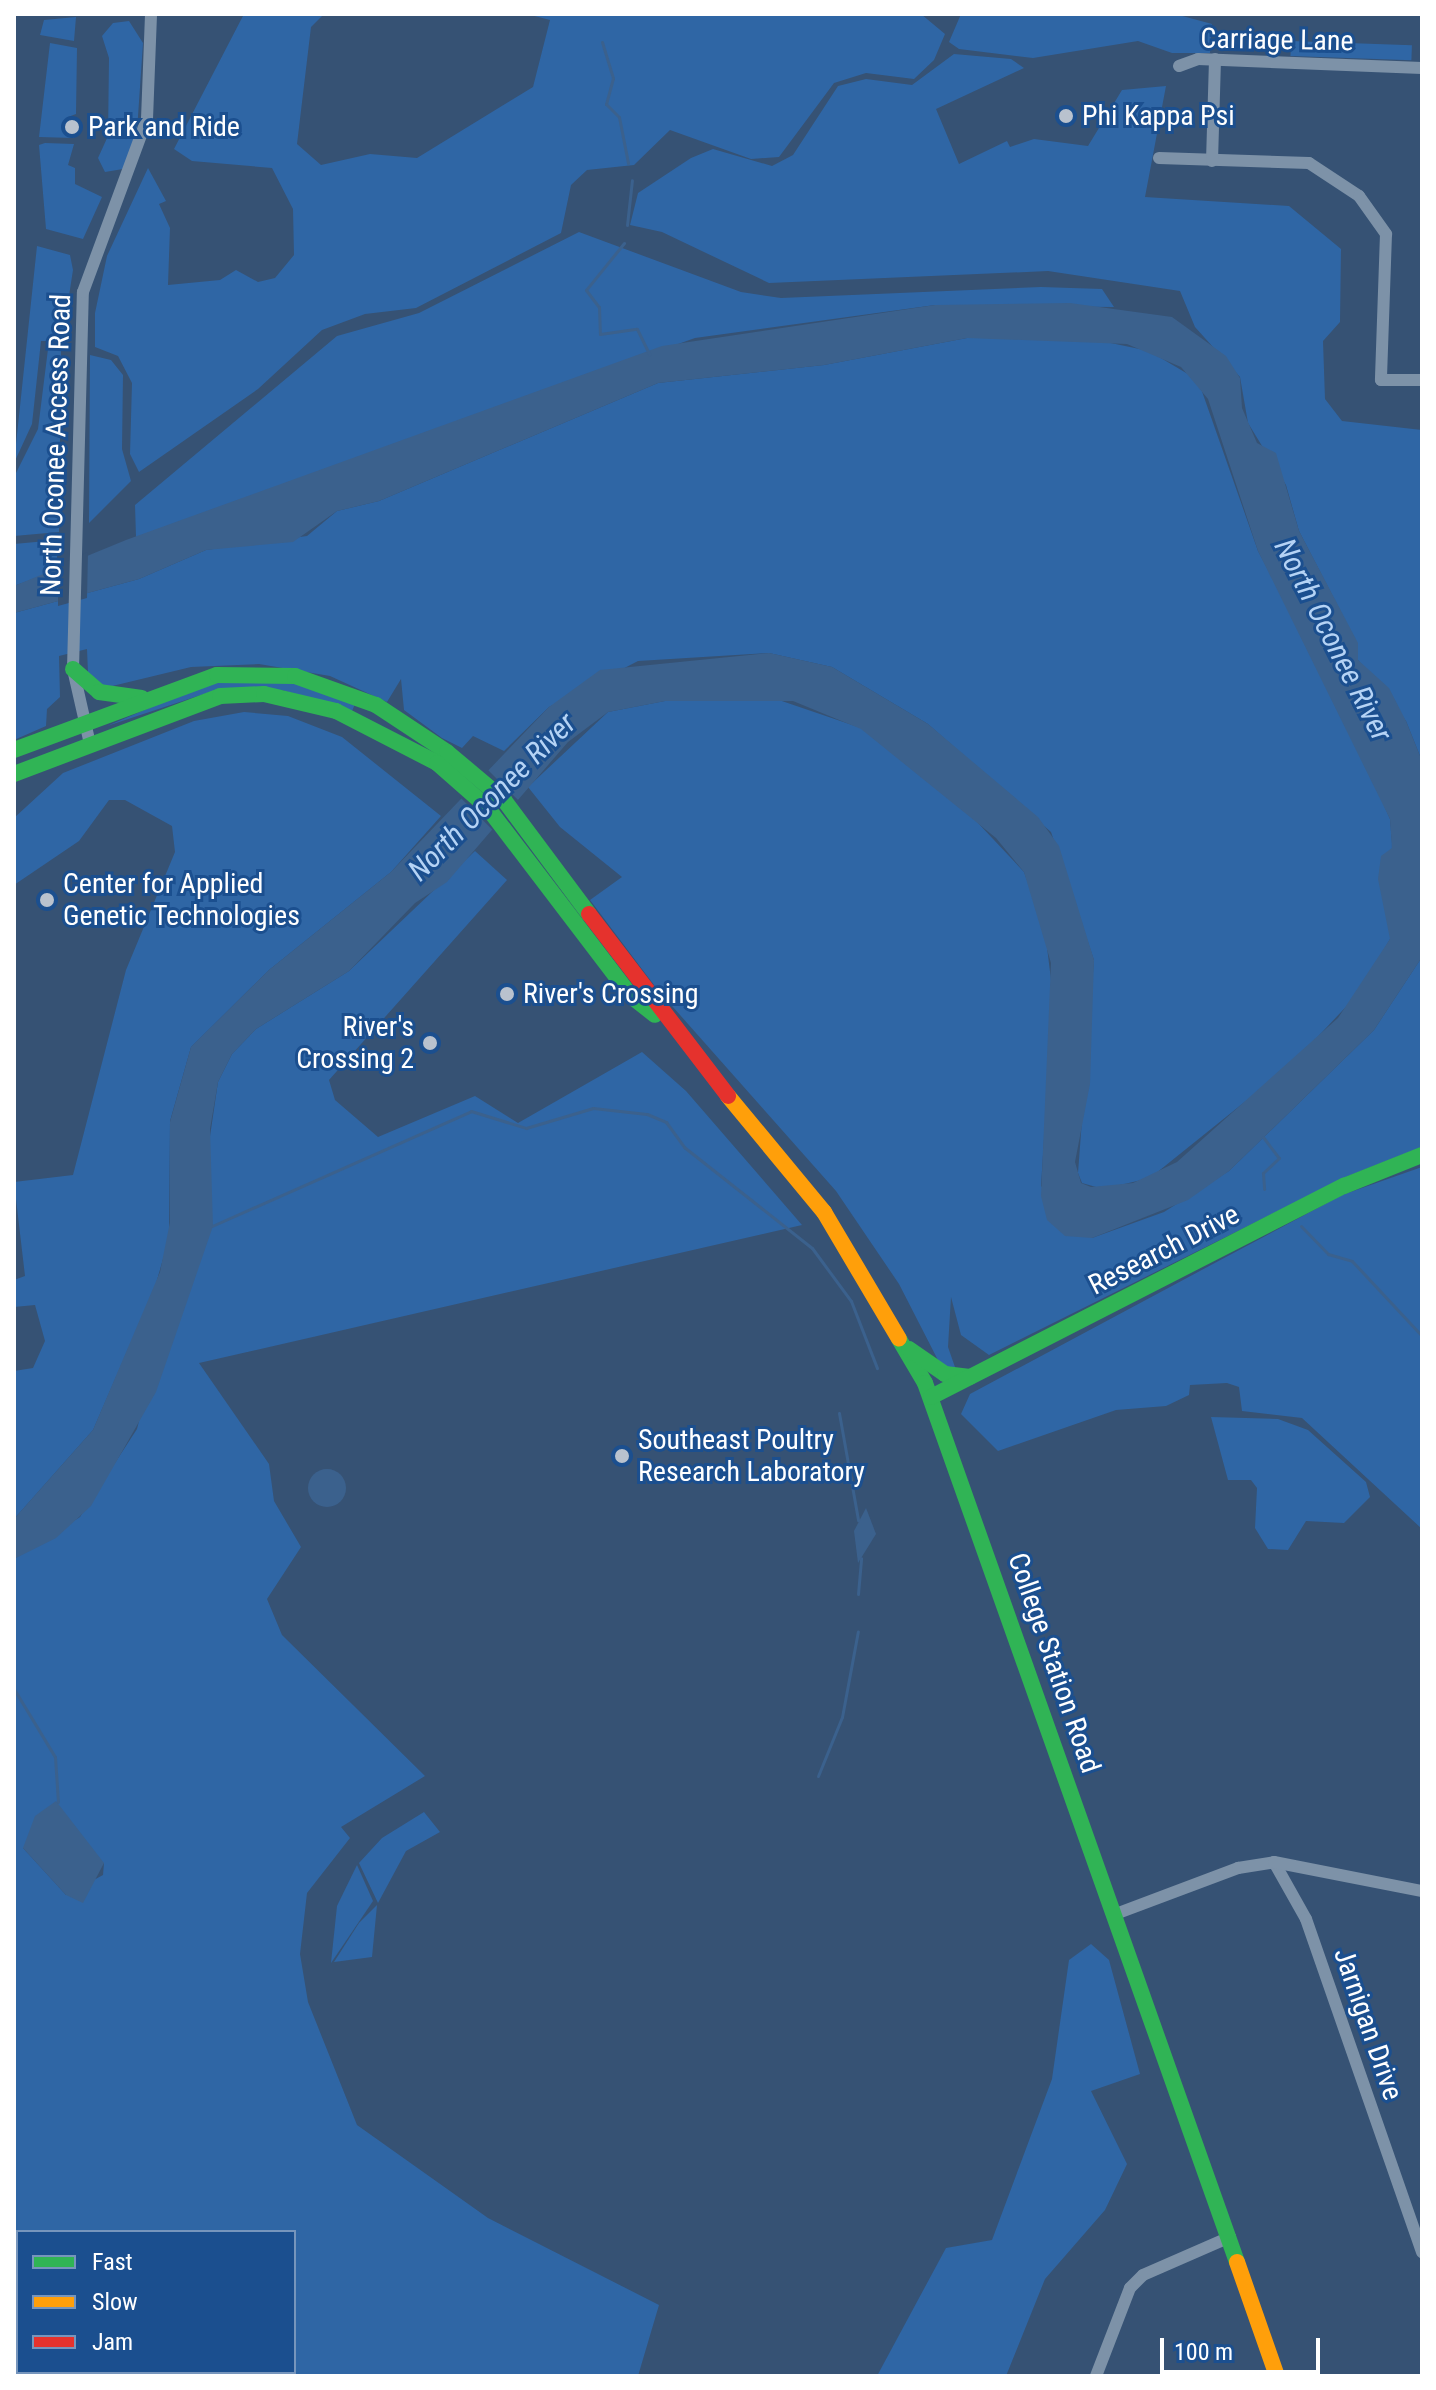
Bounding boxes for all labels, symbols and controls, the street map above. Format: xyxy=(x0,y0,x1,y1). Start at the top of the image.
street label: Carriage Lane xyxy=(1200,22,1354,58)
place label: Phi Kappa Psi xyxy=(1082,99,1235,133)
marker: Phi Kappa Psi xyxy=(1057,107,1075,125)
place label: Park and Ride xyxy=(88,110,240,144)
marker: Park and Ride xyxy=(63,118,81,136)
street label: North Oconee Access Road xyxy=(34,293,78,597)
water label: North Oconee River xyxy=(1266,533,1400,747)
water label: North Oconee River xyxy=(401,706,583,888)
place label: Center for Applied Genetic Technologies xyxy=(63,867,300,933)
marker: Center for Applied Genetic Technologies xyxy=(38,891,56,909)
place label: River's Crossing xyxy=(523,977,698,1011)
marker: River's Crossing xyxy=(498,985,516,1003)
place label: River's Crossing 2 xyxy=(296,1010,414,1076)
marker: River's Crossing 2 xyxy=(421,1034,439,1052)
street label: Research Drive xyxy=(1083,1198,1245,1302)
place label: Southeast Poultry Research Laboratory xyxy=(638,1423,865,1489)
marker: Southeast Poultry Research Laboratory xyxy=(613,1447,631,1465)
street label: College Station Road xyxy=(1001,1549,1107,1777)
street label: Jarnigan Drive xyxy=(1326,1944,1410,2104)
legend xyxy=(16,2230,296,2374)
text: Fast xyxy=(92,2248,133,2276)
text: Slow xyxy=(92,2288,138,2316)
scale bar xyxy=(1164,2322,1324,2372)
text: Jam xyxy=(92,2328,133,2356)
text: 100 m xyxy=(1174,2338,1233,2366)

